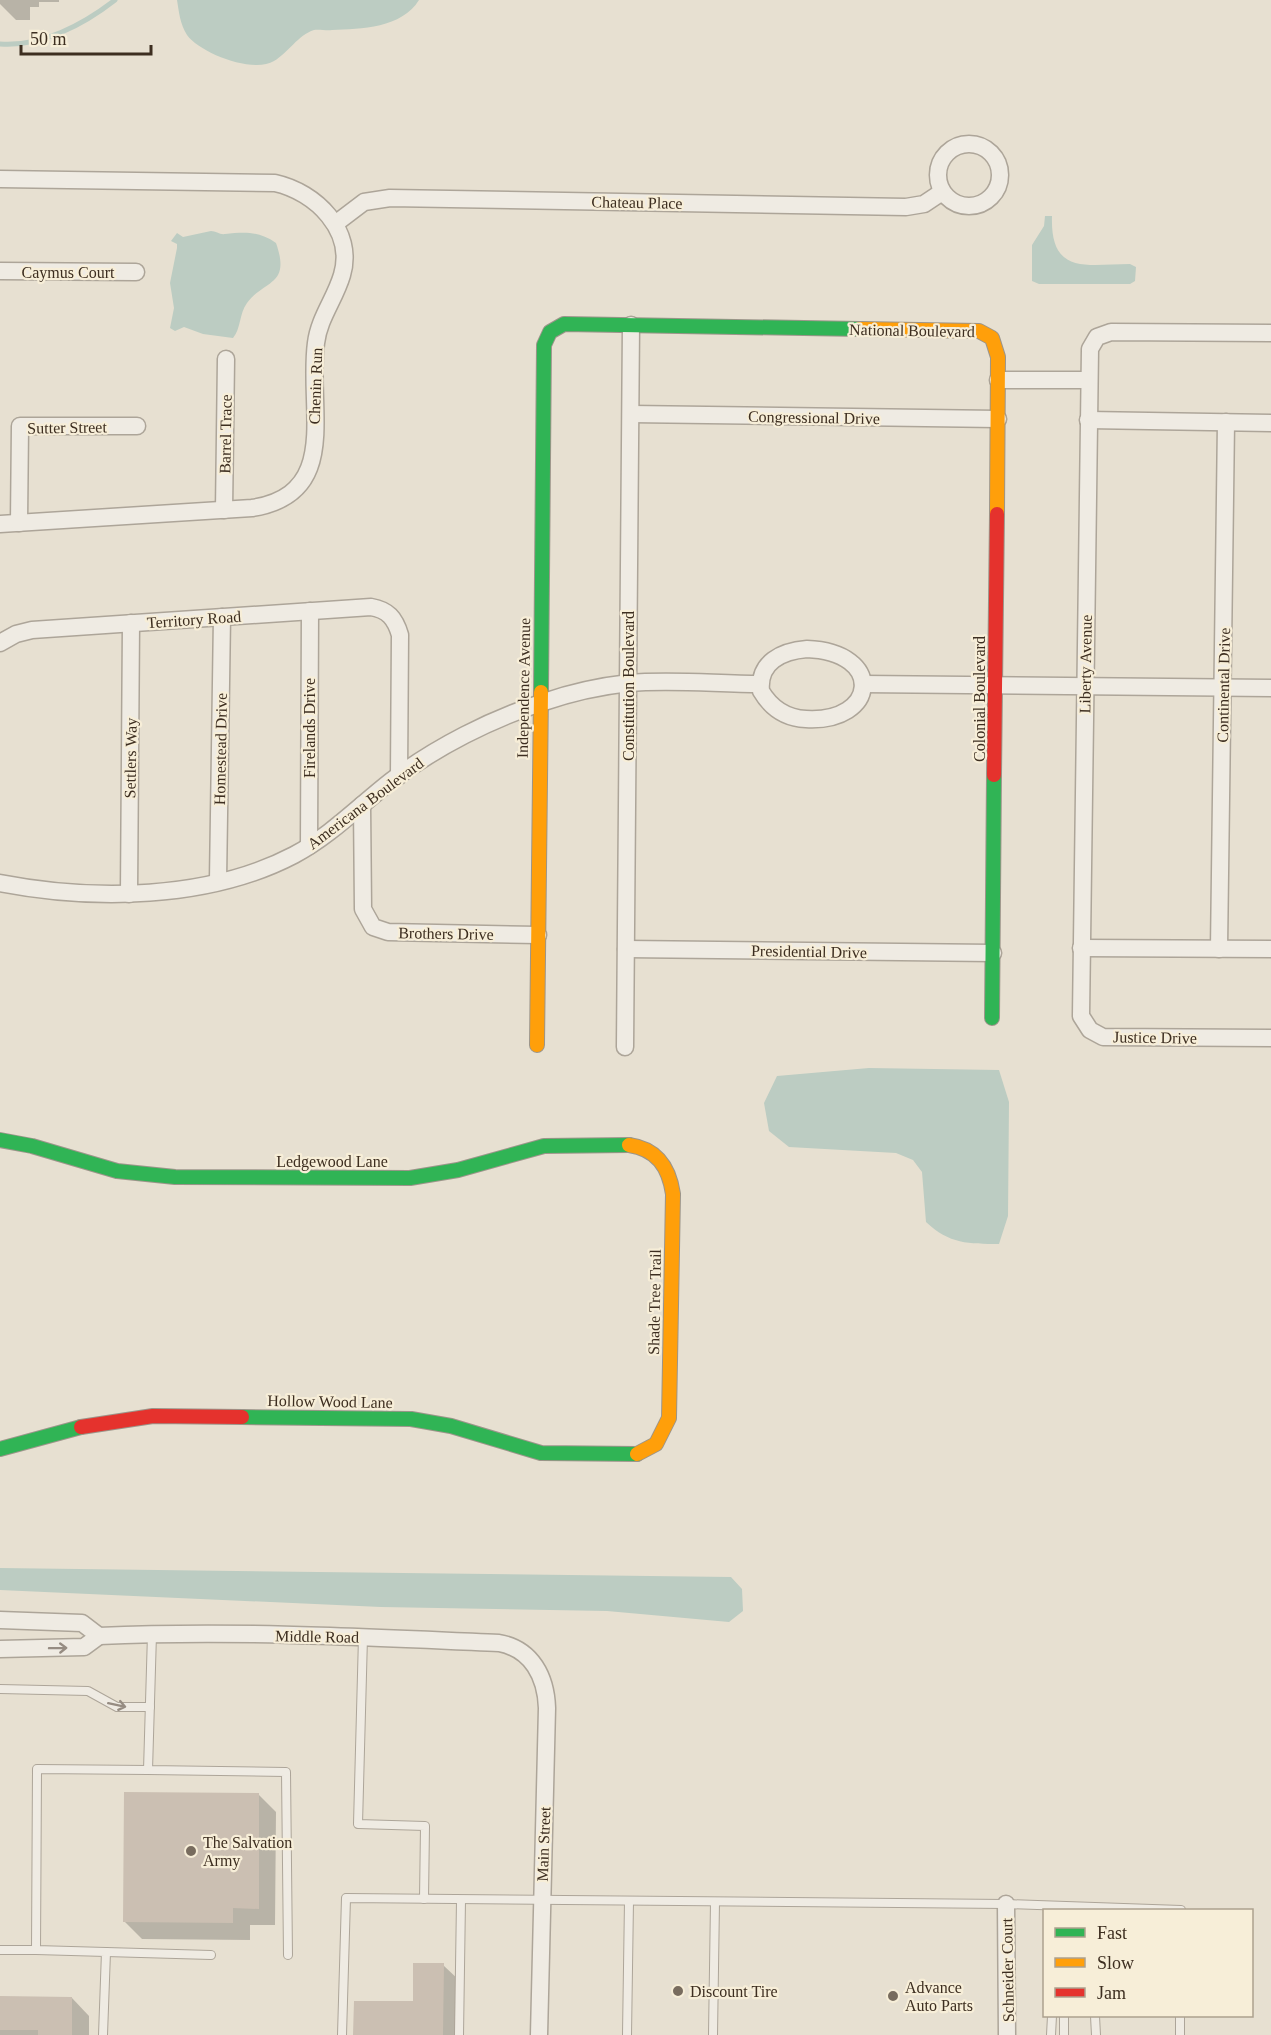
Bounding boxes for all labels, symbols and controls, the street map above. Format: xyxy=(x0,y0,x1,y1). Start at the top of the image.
scale bar xyxy=(21,18,152,56)
text: 50 m xyxy=(30,29,67,49)
street label: Chateau Place xyxy=(591,193,683,212)
street label: Caymus Court xyxy=(22,264,115,282)
street label: National Boulevard xyxy=(849,321,975,340)
street label: Chenin Run xyxy=(306,347,325,425)
street label: Barrel Trace xyxy=(216,394,235,474)
street label: Congressional Drive xyxy=(748,408,880,428)
street label: Sutter Street xyxy=(27,418,107,437)
street label: Territory Road xyxy=(146,608,242,632)
street label: Constitution Boulevard xyxy=(620,611,637,761)
street label: Liberty Avenue xyxy=(1076,614,1096,714)
street label: Independence Avenue xyxy=(514,618,534,758)
street label: Continental Drive xyxy=(1214,627,1233,743)
street label: Colonial Boulevard xyxy=(971,636,988,762)
street label: Firelands Drive xyxy=(301,678,318,778)
street label: Homestead Drive xyxy=(211,693,230,805)
street label: Settlers Way xyxy=(121,718,141,798)
street label: Americana Boulevard xyxy=(304,754,427,853)
street label: Brothers Drive xyxy=(398,924,494,943)
street label: Presidential Drive xyxy=(751,942,867,961)
street label: Justice Drive xyxy=(1113,1028,1197,1047)
street label: Ledgewood Lane xyxy=(276,1153,388,1171)
street label: Shade Tree Trail xyxy=(645,1248,664,1355)
street label: Hollow Wood Lane xyxy=(267,1392,393,1411)
street label: Middle Road xyxy=(275,1627,359,1646)
one-way arrow xyxy=(48,1642,68,1654)
one-way arrow xyxy=(107,1700,126,1711)
street label: Main Street xyxy=(534,1806,553,1882)
place label: The Salvation Army xyxy=(203,1834,292,1870)
marker: The Salvation Army xyxy=(184,1844,198,1858)
legend xyxy=(1043,1909,1253,2017)
street label: Schneider Court xyxy=(998,1917,1017,2022)
text: Fast xyxy=(1097,1923,1127,1943)
text: Slow xyxy=(1097,1953,1134,1973)
place label: Advance Auto Parts xyxy=(905,1979,973,2014)
place label: Discount Tire xyxy=(690,1983,778,2000)
text: Jam xyxy=(1097,1983,1126,2003)
marker: Discount Tire xyxy=(671,1984,685,1998)
marker: Advance Auto Parts xyxy=(886,1989,900,2003)

